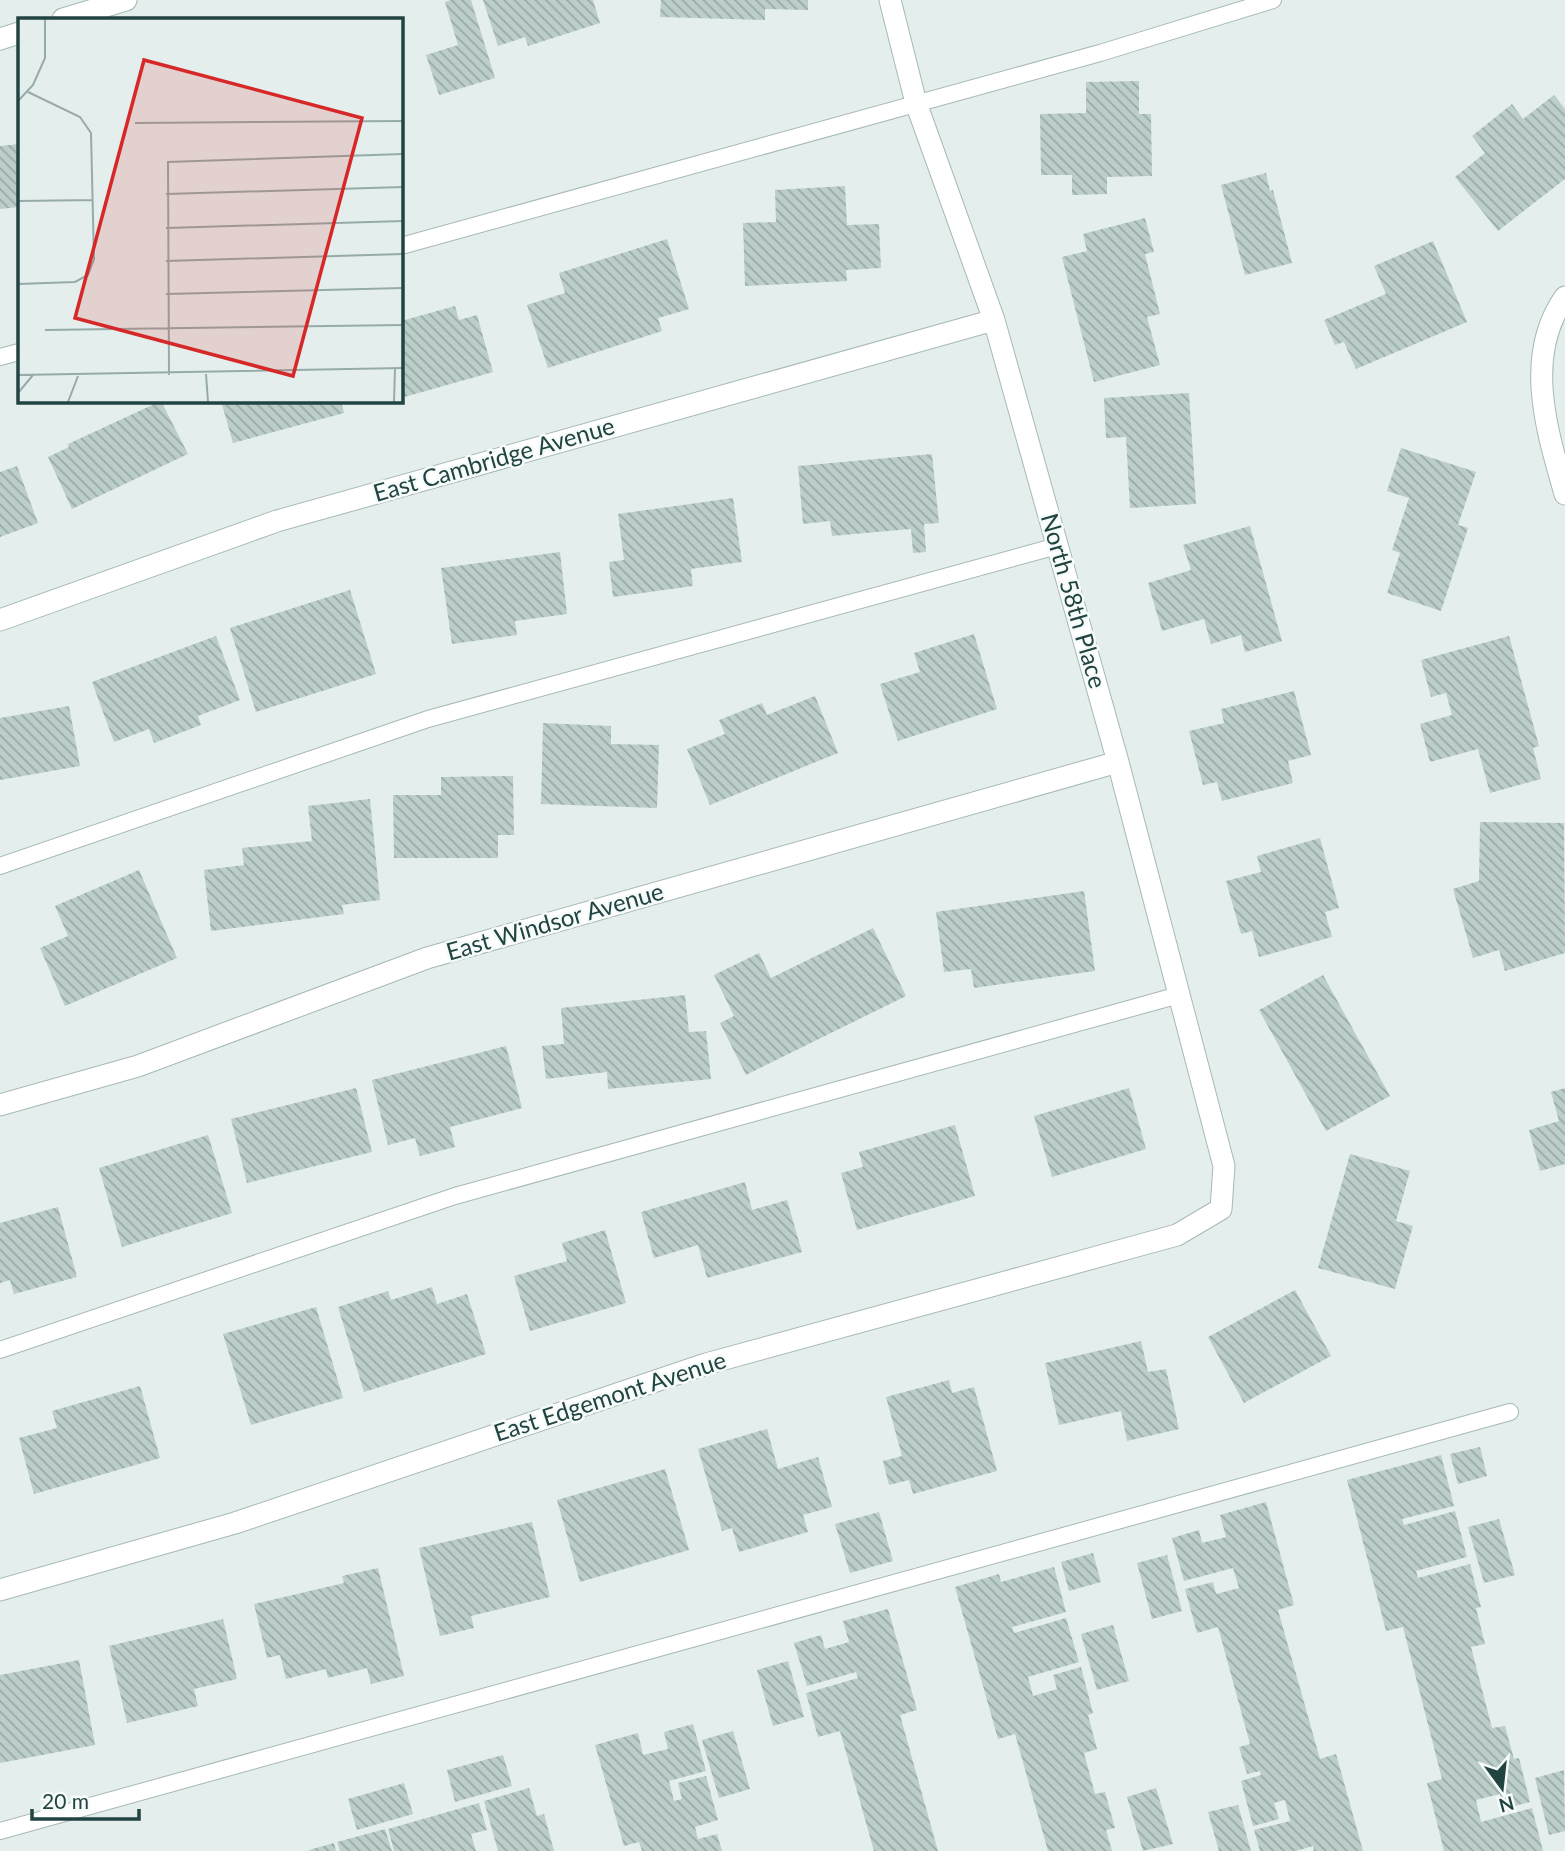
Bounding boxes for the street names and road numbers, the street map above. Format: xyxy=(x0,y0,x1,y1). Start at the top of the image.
street label: East Cambridge Avenue xyxy=(370,410,618,507)
street label: North 58th Place xyxy=(1036,510,1113,691)
street label: East Windsor Avenue xyxy=(443,876,667,965)
street label: East Edgemont Avenue xyxy=(490,1344,729,1447)

